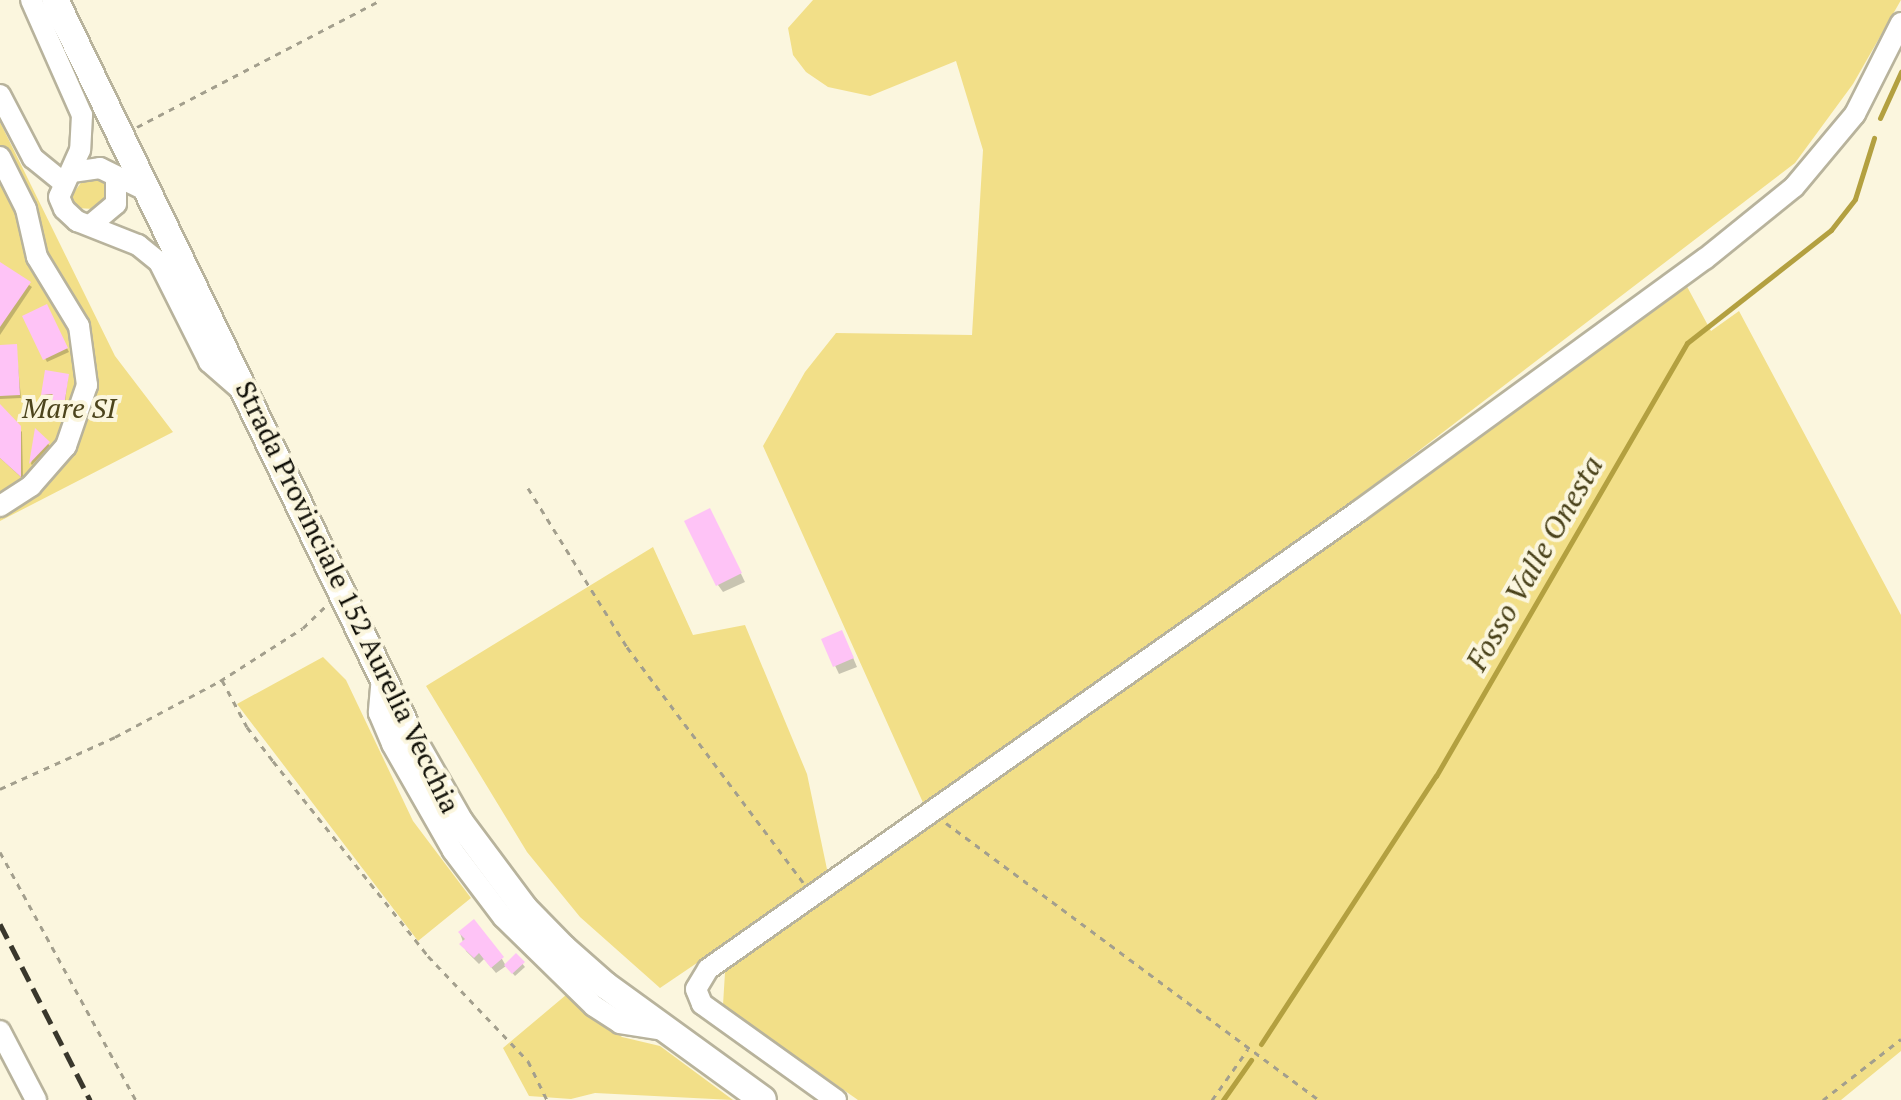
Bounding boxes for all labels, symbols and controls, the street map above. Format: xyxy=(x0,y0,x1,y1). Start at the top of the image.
street label: Strada Provinciale 152 Aurelia Vecchia xyxy=(228,375,468,819)
park label: Mare SI xyxy=(22,391,116,425)
water label: Fosso Valle Onesta xyxy=(1458,449,1610,677)

